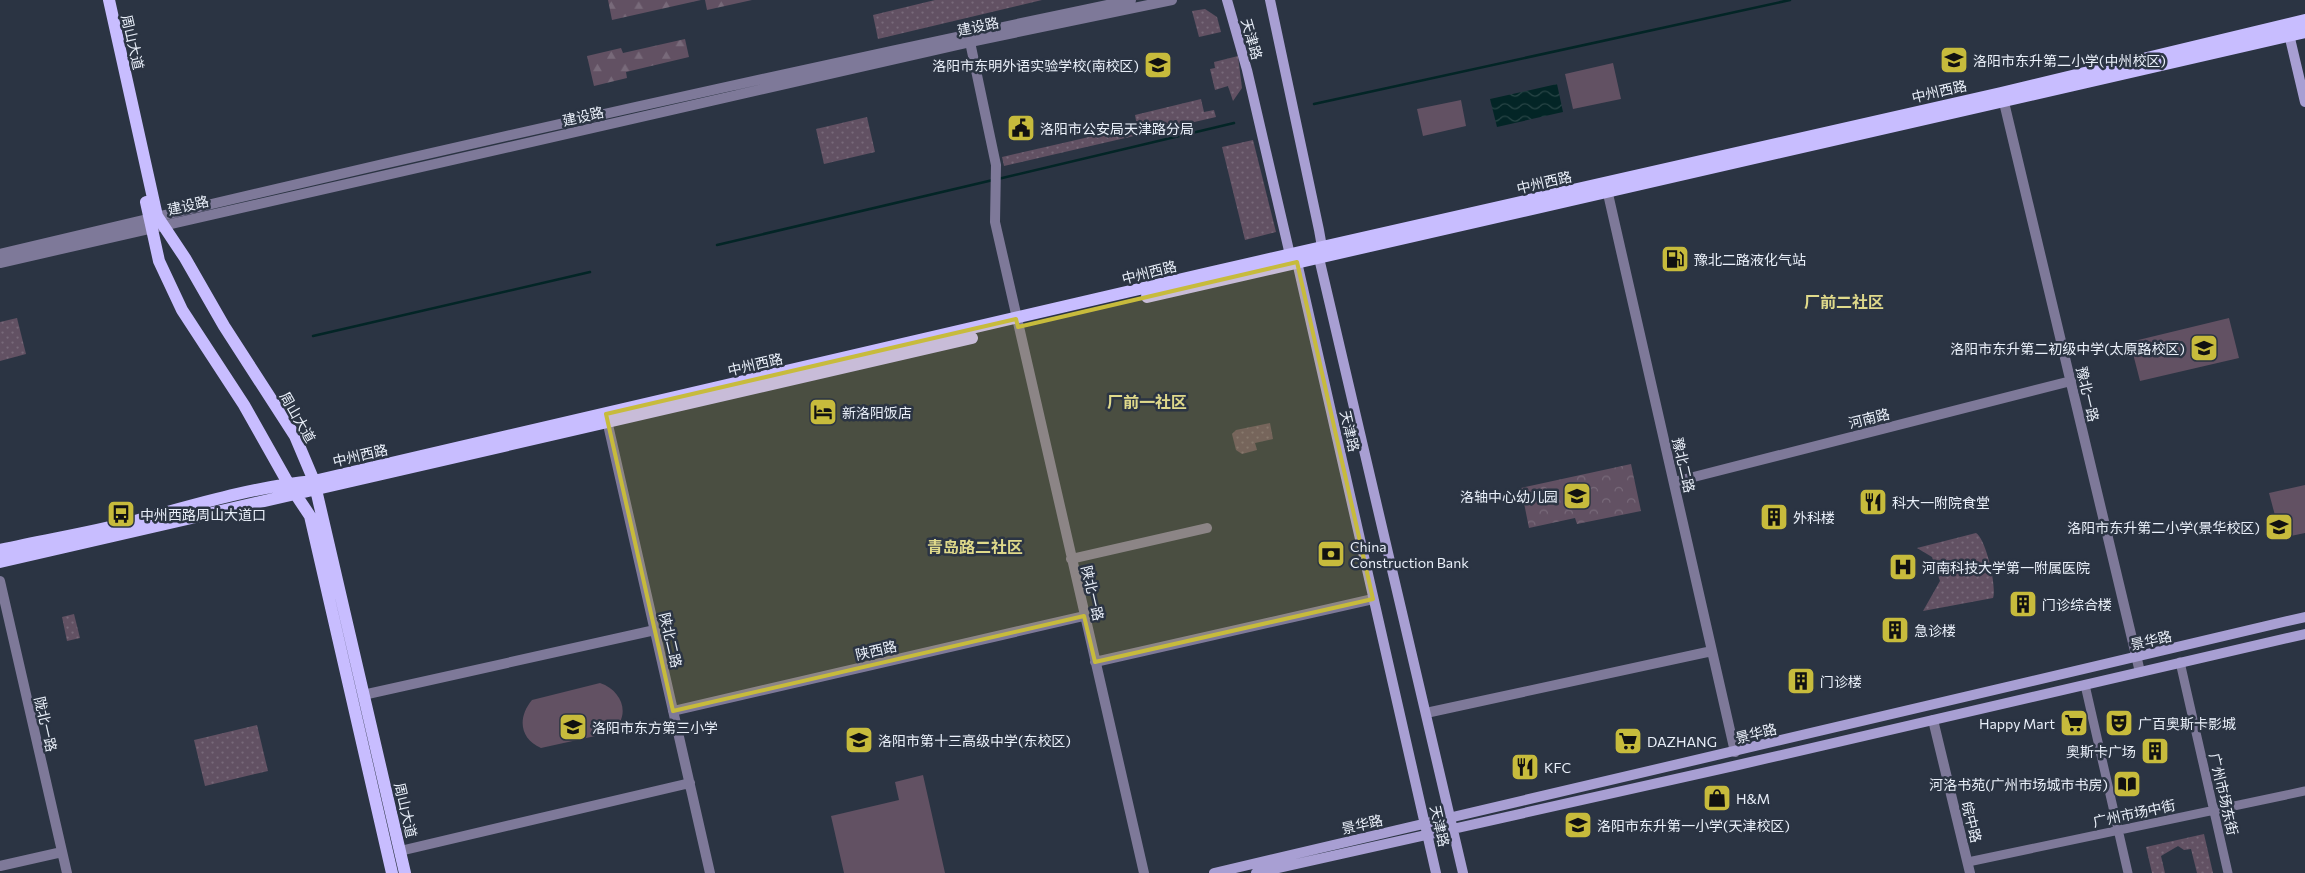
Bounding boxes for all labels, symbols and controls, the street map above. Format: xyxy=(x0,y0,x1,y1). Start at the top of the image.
street label: 周山大道 xyxy=(118,13,148,71)
street label: 建设路 xyxy=(956,13,1000,39)
street label: 天津路 xyxy=(1238,16,1266,62)
school or university icon: 洛阳市东升第二小学(中州校区) xyxy=(1939,45,1969,75)
school or university icon: 洛阳市东明外语实验学校(南校区) xyxy=(1143,50,1173,80)
place label: 洛阳市东升第二小学(中州校区) xyxy=(1973,52,2166,69)
place label: 洛阳市东明外语实验学校(南校区) xyxy=(932,57,1139,74)
street label: 中州西路 xyxy=(1910,76,1968,106)
street label: 建设路 xyxy=(561,103,605,129)
public building icon: 洛阳市公安局天津路分局 xyxy=(1006,113,1036,143)
place label: 洛阳市公安局天津路分局 xyxy=(1040,120,1194,137)
street label: 中州西路 xyxy=(1515,167,1573,197)
street label: 建设路 xyxy=(166,192,210,218)
fuel station icon: 豫北二路液化气站 xyxy=(1660,244,1690,274)
place label: 豫北二路液化气站 xyxy=(1694,251,1806,268)
street label: 中州西路 xyxy=(1120,257,1178,287)
district label: 厂前二社区 xyxy=(1804,292,1884,311)
school or university icon: 洛阳市东升第二初级中学(太原路校区) xyxy=(2189,333,2219,363)
place label: 洛阳市东升第二初级中学(太原路校区) xyxy=(1950,340,2185,357)
street label: 中州西路 xyxy=(726,349,784,379)
street label: 豫北一路 xyxy=(2073,365,2103,423)
street label: 周山大道 xyxy=(277,389,319,445)
district label: 厂前一社区 xyxy=(1107,392,1187,411)
hotel icon: 新洛阳饭店 xyxy=(808,397,838,427)
place label: 新洛阳饭店 xyxy=(842,404,912,421)
street label: 河南路 xyxy=(1847,405,1891,431)
street label: 天津路 xyxy=(1337,409,1363,453)
street label: 豫北二路 xyxy=(1669,436,1699,494)
street label: 中州西路 xyxy=(331,440,389,470)
school or university icon: 洛轴中心幼儿园 xyxy=(1562,481,1592,511)
restaurant icon: 科大一附院食堂 xyxy=(1858,487,1888,517)
place label: 洛轴中心幼儿园 xyxy=(1460,488,1558,505)
place label: 科大一附院食堂 xyxy=(1892,494,1990,511)
bus stop icon: 中州西路周山大道口 xyxy=(106,499,136,529)
building icon: 外科楼 xyxy=(1759,502,1789,532)
place label: 中州西路周山大道口 xyxy=(140,506,266,523)
place label: 外科楼 xyxy=(1793,509,1835,526)
school or university icon: 洛阳市东升第二小学(景华校区) xyxy=(2264,512,2294,542)
place label: 洛阳市东升第二小学(景华校区) xyxy=(2067,519,2260,536)
district label: 青岛路二社区 xyxy=(927,537,1023,556)
place label: China Construction Bank xyxy=(1350,538,1469,571)
bank icon: China Construction Bank xyxy=(1316,539,1346,569)
hospital icon: 河南科技大学第一附属医院 xyxy=(1888,552,1918,582)
place label: 河南科技大学第一附属医院 xyxy=(1922,559,2090,576)
street label: 陕北一路 xyxy=(1078,564,1108,622)
building icon: 门诊综合楼 xyxy=(2008,589,2038,619)
place label: 门诊综合楼 xyxy=(2042,596,2112,613)
street label: 陕北二路 xyxy=(656,611,686,669)
building icon: 急诊楼 xyxy=(1880,615,1910,645)
place label: 急诊楼 xyxy=(1914,622,1956,639)
street label: 景华路 xyxy=(2129,627,2173,653)
street label: 陕西路 xyxy=(854,637,898,663)
building icon: 门诊楼 xyxy=(1786,666,1816,696)
place label: 门诊楼 xyxy=(1820,673,1862,690)
street label: 陇北一路 xyxy=(31,695,61,753)
supermarket icon: Happy Mart xyxy=(2059,708,2089,738)
theatre icon: 广百奥斯卡影城 xyxy=(2104,708,2134,738)
school or university icon: 洛阳市东方第三小学 xyxy=(558,712,588,742)
place label: Happy Mart xyxy=(1979,715,2055,732)
place label: 广百奥斯卡影城 xyxy=(2138,715,2236,732)
place label: 洛阳市东方第三小学 xyxy=(592,719,718,736)
street label: 景华路 xyxy=(1734,720,1778,746)
school or university icon: 洛阳市第十三高级中学(东校区) xyxy=(844,725,874,755)
supermarket icon: DAZHANG xyxy=(1613,726,1643,756)
place label: 洛阳市第十三高级中学(东校区) xyxy=(878,732,1071,749)
place label: DAZHANG xyxy=(1647,733,1717,750)
building icon: 奥斯卡广场 xyxy=(2140,736,2170,766)
place label: 奥斯卡广场 xyxy=(2066,743,2136,760)
street label: 广州市场东街 xyxy=(2206,751,2242,837)
restaurant icon: KFC xyxy=(1510,752,1540,782)
place label: KFC xyxy=(1544,759,1571,776)
library icon: 河洛书苑(广州市场城市书房) xyxy=(2112,769,2142,799)
place label: 河洛书苑(广州市场城市书房) xyxy=(1929,776,2108,793)
street label: 周山大道 xyxy=(391,781,421,839)
shop icon: H&M xyxy=(1702,783,1732,813)
place label: H&M xyxy=(1736,790,1770,807)
street label: 广州市场中街 xyxy=(2091,796,2177,830)
street label: 皖中路 xyxy=(1959,800,1985,844)
street label: 天津路 xyxy=(1427,804,1453,848)
school or university icon: 洛阳市东升第一小学(天津校区) xyxy=(1563,810,1593,840)
street label: 景华路 xyxy=(1340,811,1384,837)
place label: 洛阳市东升第一小学(天津校区) xyxy=(1597,817,1790,834)

